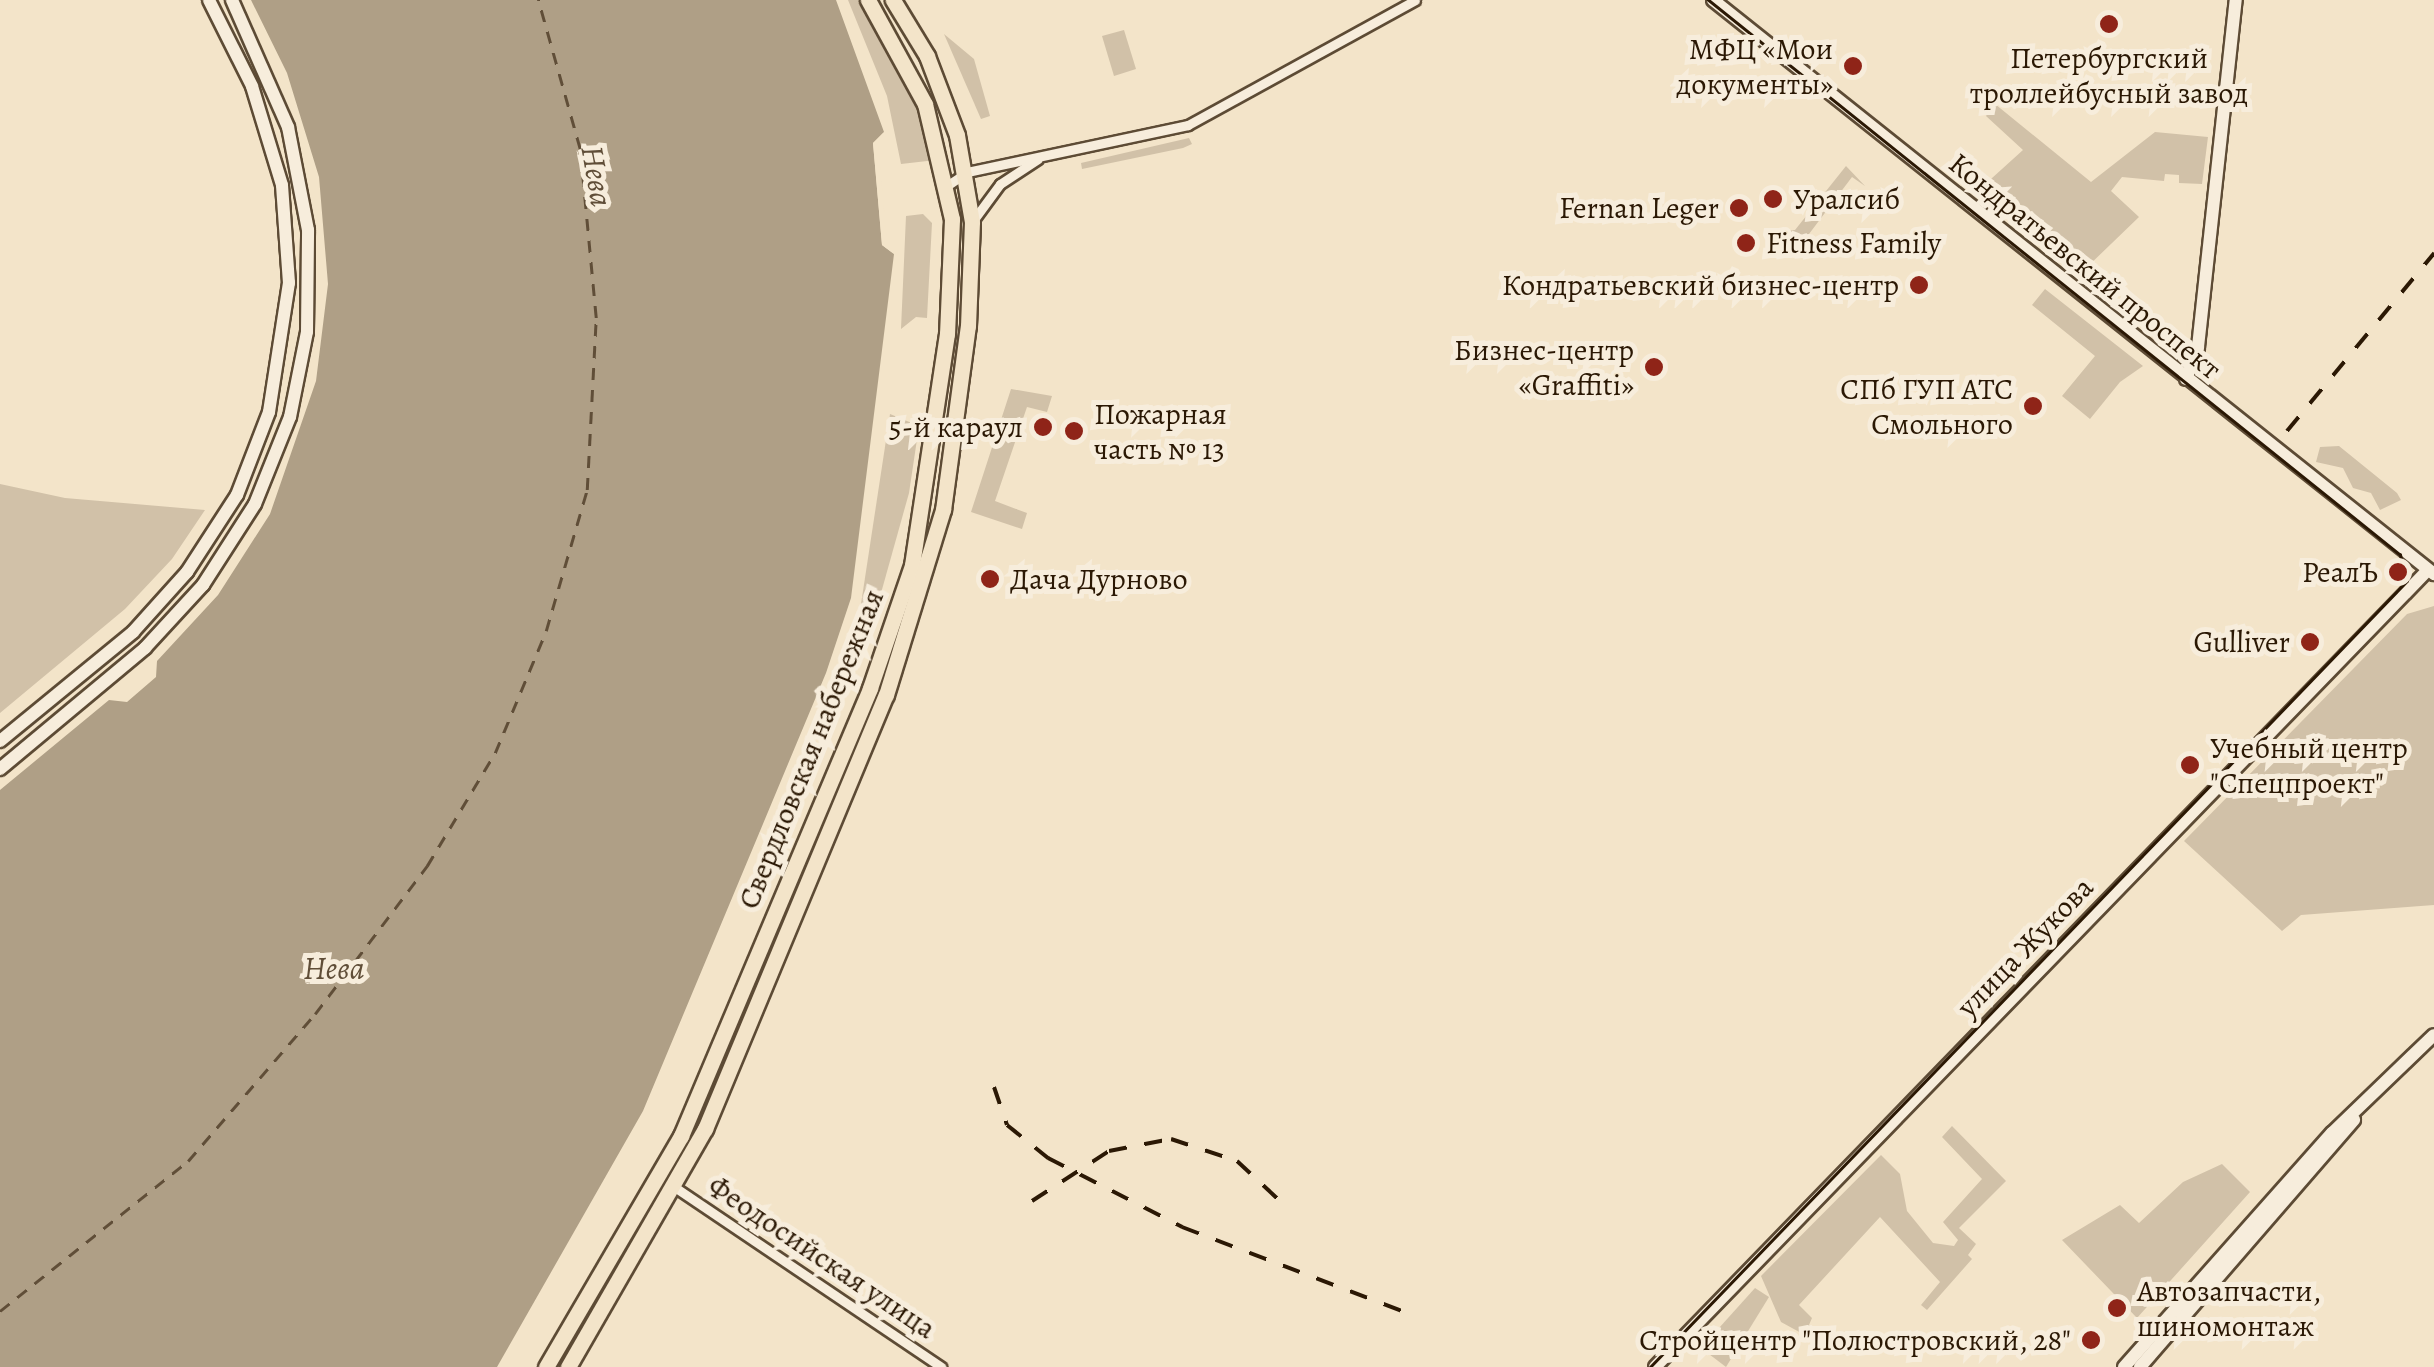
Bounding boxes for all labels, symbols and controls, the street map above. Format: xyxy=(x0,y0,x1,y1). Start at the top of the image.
marker: Петербургский троллейбусный завод xyxy=(2098,13,2120,35)
place label: МФЦ «Мои документы» xyxy=(1677,31,1833,102)
place label: Петербургский троллейбусный завод xyxy=(1970,40,2248,110)
marker: МФЦ «Мои документы» xyxy=(1842,55,1864,77)
water label: Нева xyxy=(573,142,621,210)
street label: Кондратьевский проспект xyxy=(1942,145,2228,387)
place label: Уралсиб xyxy=(1793,181,1900,217)
marker: Уралсиб xyxy=(1762,188,1784,210)
place label: Fernan Leger xyxy=(1559,190,1719,226)
marker: Fernan Leger xyxy=(1728,197,1750,219)
place label: Fitness Family xyxy=(1766,225,1941,261)
marker: Fitness Family xyxy=(1735,232,1757,254)
place label: Кондратьевский бизнес-центр xyxy=(1502,267,1899,303)
marker: Кондратьевский бизнес-центр xyxy=(1908,274,1930,296)
place label: Бизнес-центр «Graffiti» xyxy=(1454,332,1634,402)
marker: Бизнес-центр «Graffiti» xyxy=(1643,356,1665,378)
place label: СПб ГУП АТС Смольного xyxy=(1840,371,2013,442)
marker: СПб ГУП АТС Смольного xyxy=(2022,395,2044,417)
place label: Пожарная часть № 13 xyxy=(1094,396,1227,466)
place label: 5-й караул xyxy=(889,409,1023,445)
marker: 5-й караул xyxy=(1032,416,1054,438)
marker: Пожарная часть № 13 xyxy=(1063,420,1085,442)
place label: РеалЪ xyxy=(2302,554,2378,590)
place label: Дача Дурново xyxy=(1010,561,1188,597)
marker: РеалЪ xyxy=(2387,561,2409,583)
marker: Дача Дурново xyxy=(979,568,1001,590)
street label: Свердловская набережная xyxy=(730,584,892,914)
place label: Gulliver xyxy=(2193,624,2290,660)
marker: Gulliver xyxy=(2299,631,2321,653)
place label: Учебный центр "Спецпроект" xyxy=(2210,730,2408,800)
marker: Учебный центр "Спецпроект" xyxy=(2179,754,2201,776)
street label: улица Жукова xyxy=(1949,869,2101,1025)
water label: Нева xyxy=(303,949,365,987)
street label: Феодосийская улица xyxy=(701,1167,943,1347)
place label: Автозапчасти, шиномонтаж xyxy=(2137,1273,2321,1344)
marker: Автозапчасти, шиномонтаж xyxy=(2106,1297,2128,1319)
place label: Стройцентр "Полюстровский, 28" xyxy=(1638,1322,2071,1358)
marker: Стройцентр "Полюстровский, 28" xyxy=(2080,1329,2102,1351)

